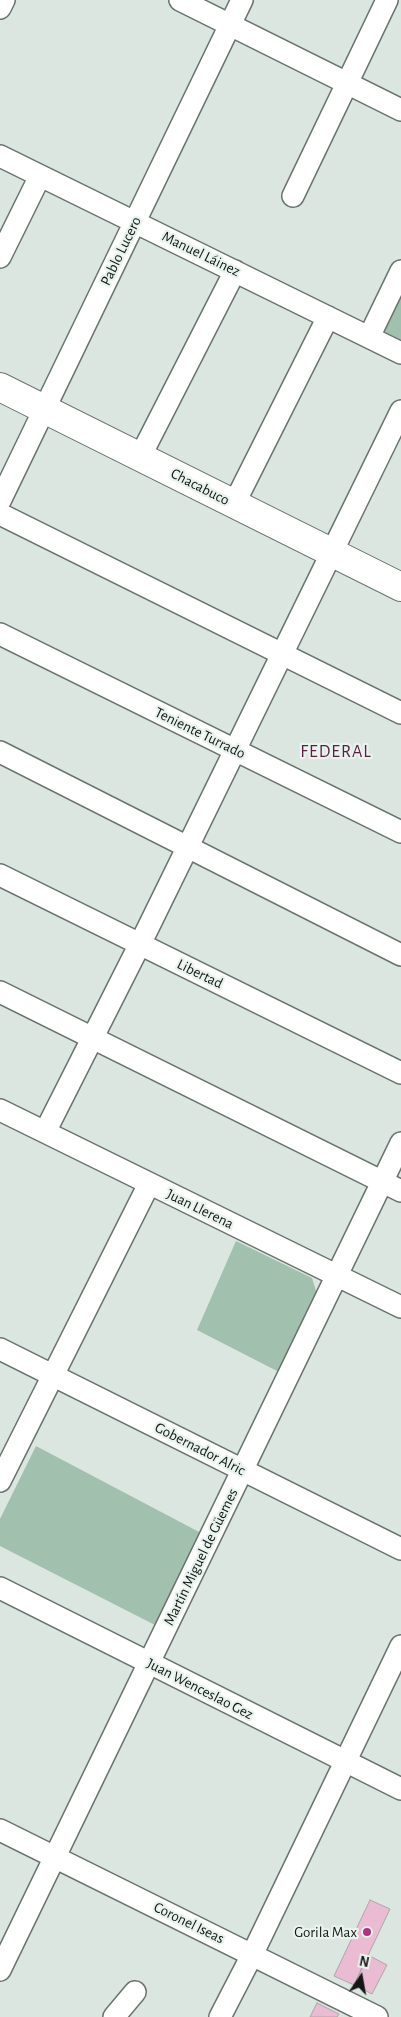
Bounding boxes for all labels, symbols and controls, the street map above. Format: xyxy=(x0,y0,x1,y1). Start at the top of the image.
street label: Pablo Lucero xyxy=(97,214,145,288)
street label: Manuel Láinez xyxy=(159,227,243,281)
street label: Chacabuco xyxy=(168,465,232,509)
street label: Teniente Turrado xyxy=(152,703,248,763)
district label: FEDERAL xyxy=(299,741,373,763)
street label: Libertad xyxy=(174,955,226,993)
street label: Juan Llerena xyxy=(164,1185,236,1233)
street label: Gobernador Alric xyxy=(152,1418,248,1480)
street label: Martín Miguel de Güemes xyxy=(160,1486,242,1628)
street label: Juan Wenceslao Gez xyxy=(144,1654,256,1724)
street label: Coronel Iseas xyxy=(151,1898,227,1948)
place label: Gorila Max xyxy=(294,1923,357,1941)
marker: Gorila Max xyxy=(361,1926,373,1938)
north arrow xyxy=(336,1952,386,2002)
text: N xyxy=(358,1954,370,1970)

